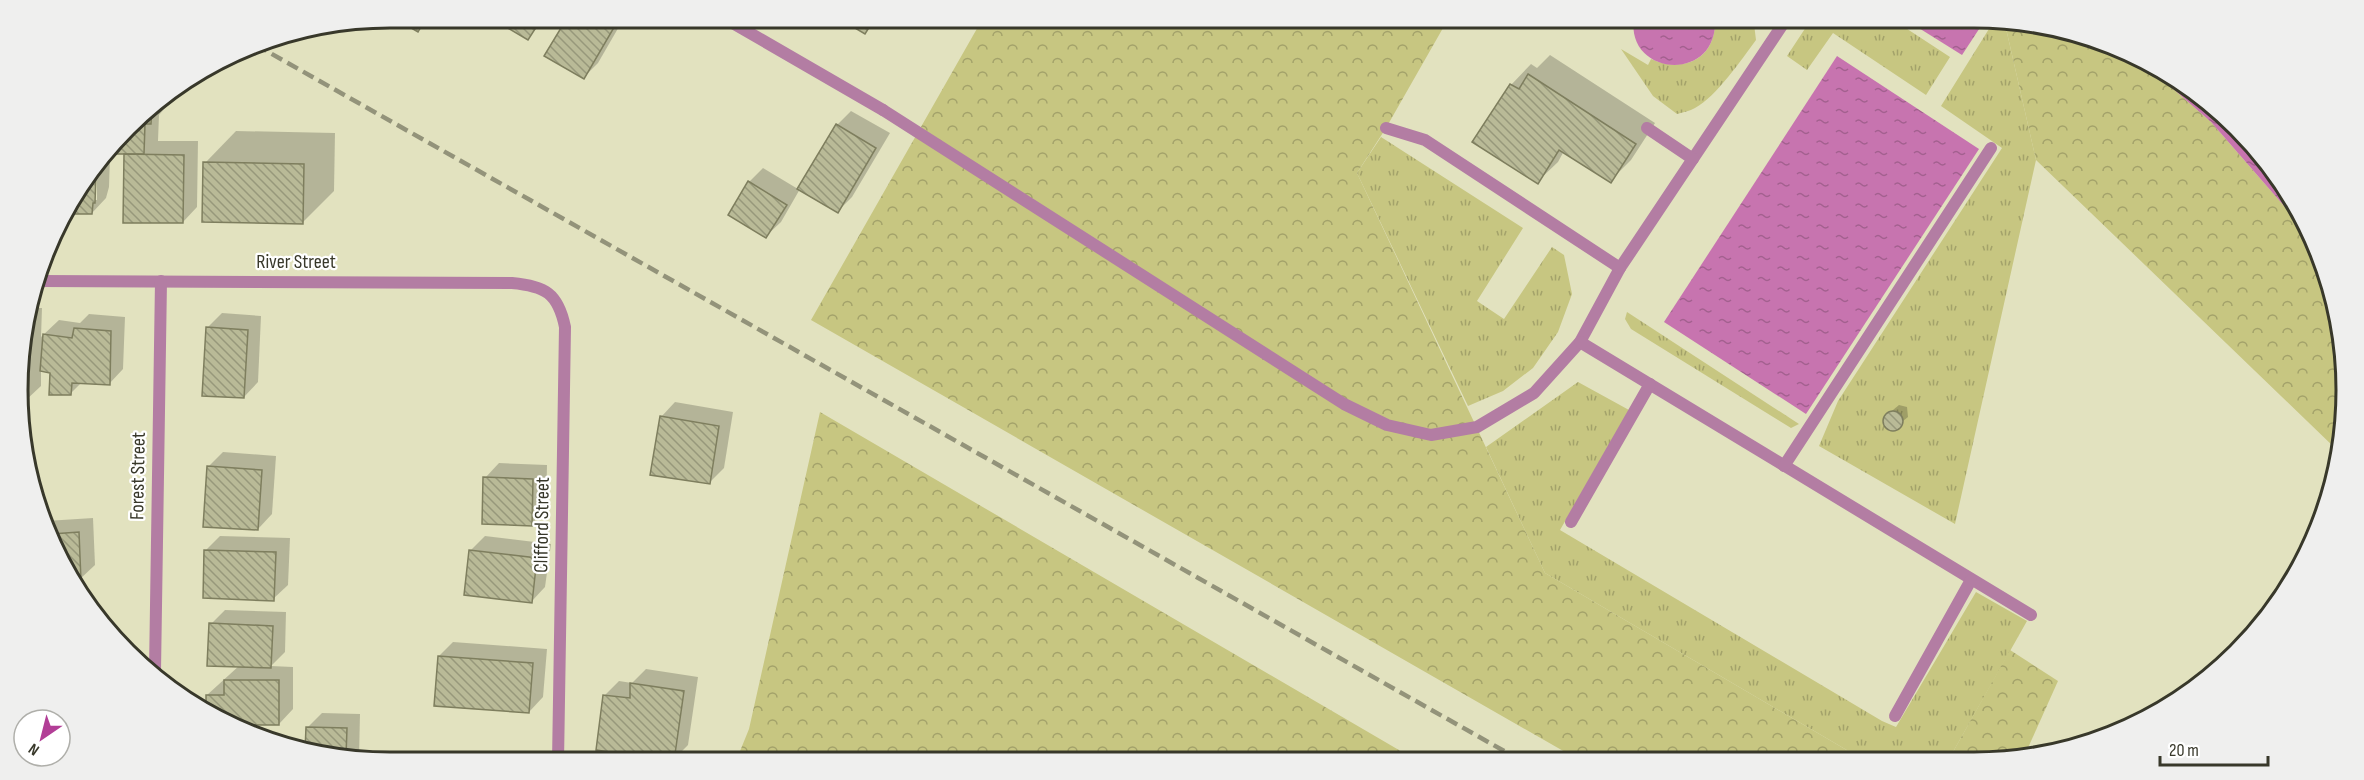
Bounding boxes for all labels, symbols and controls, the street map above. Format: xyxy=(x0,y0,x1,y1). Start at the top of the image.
street label: River Street xyxy=(256,250,336,274)
street label: Forest Street xyxy=(125,432,151,520)
street label: Clifford Street xyxy=(529,477,555,573)
north arrow xyxy=(12,708,72,768)
scale bar xyxy=(2160,729,2268,767)
text: N xyxy=(25,739,43,759)
text: 20 m xyxy=(2169,740,2199,761)

